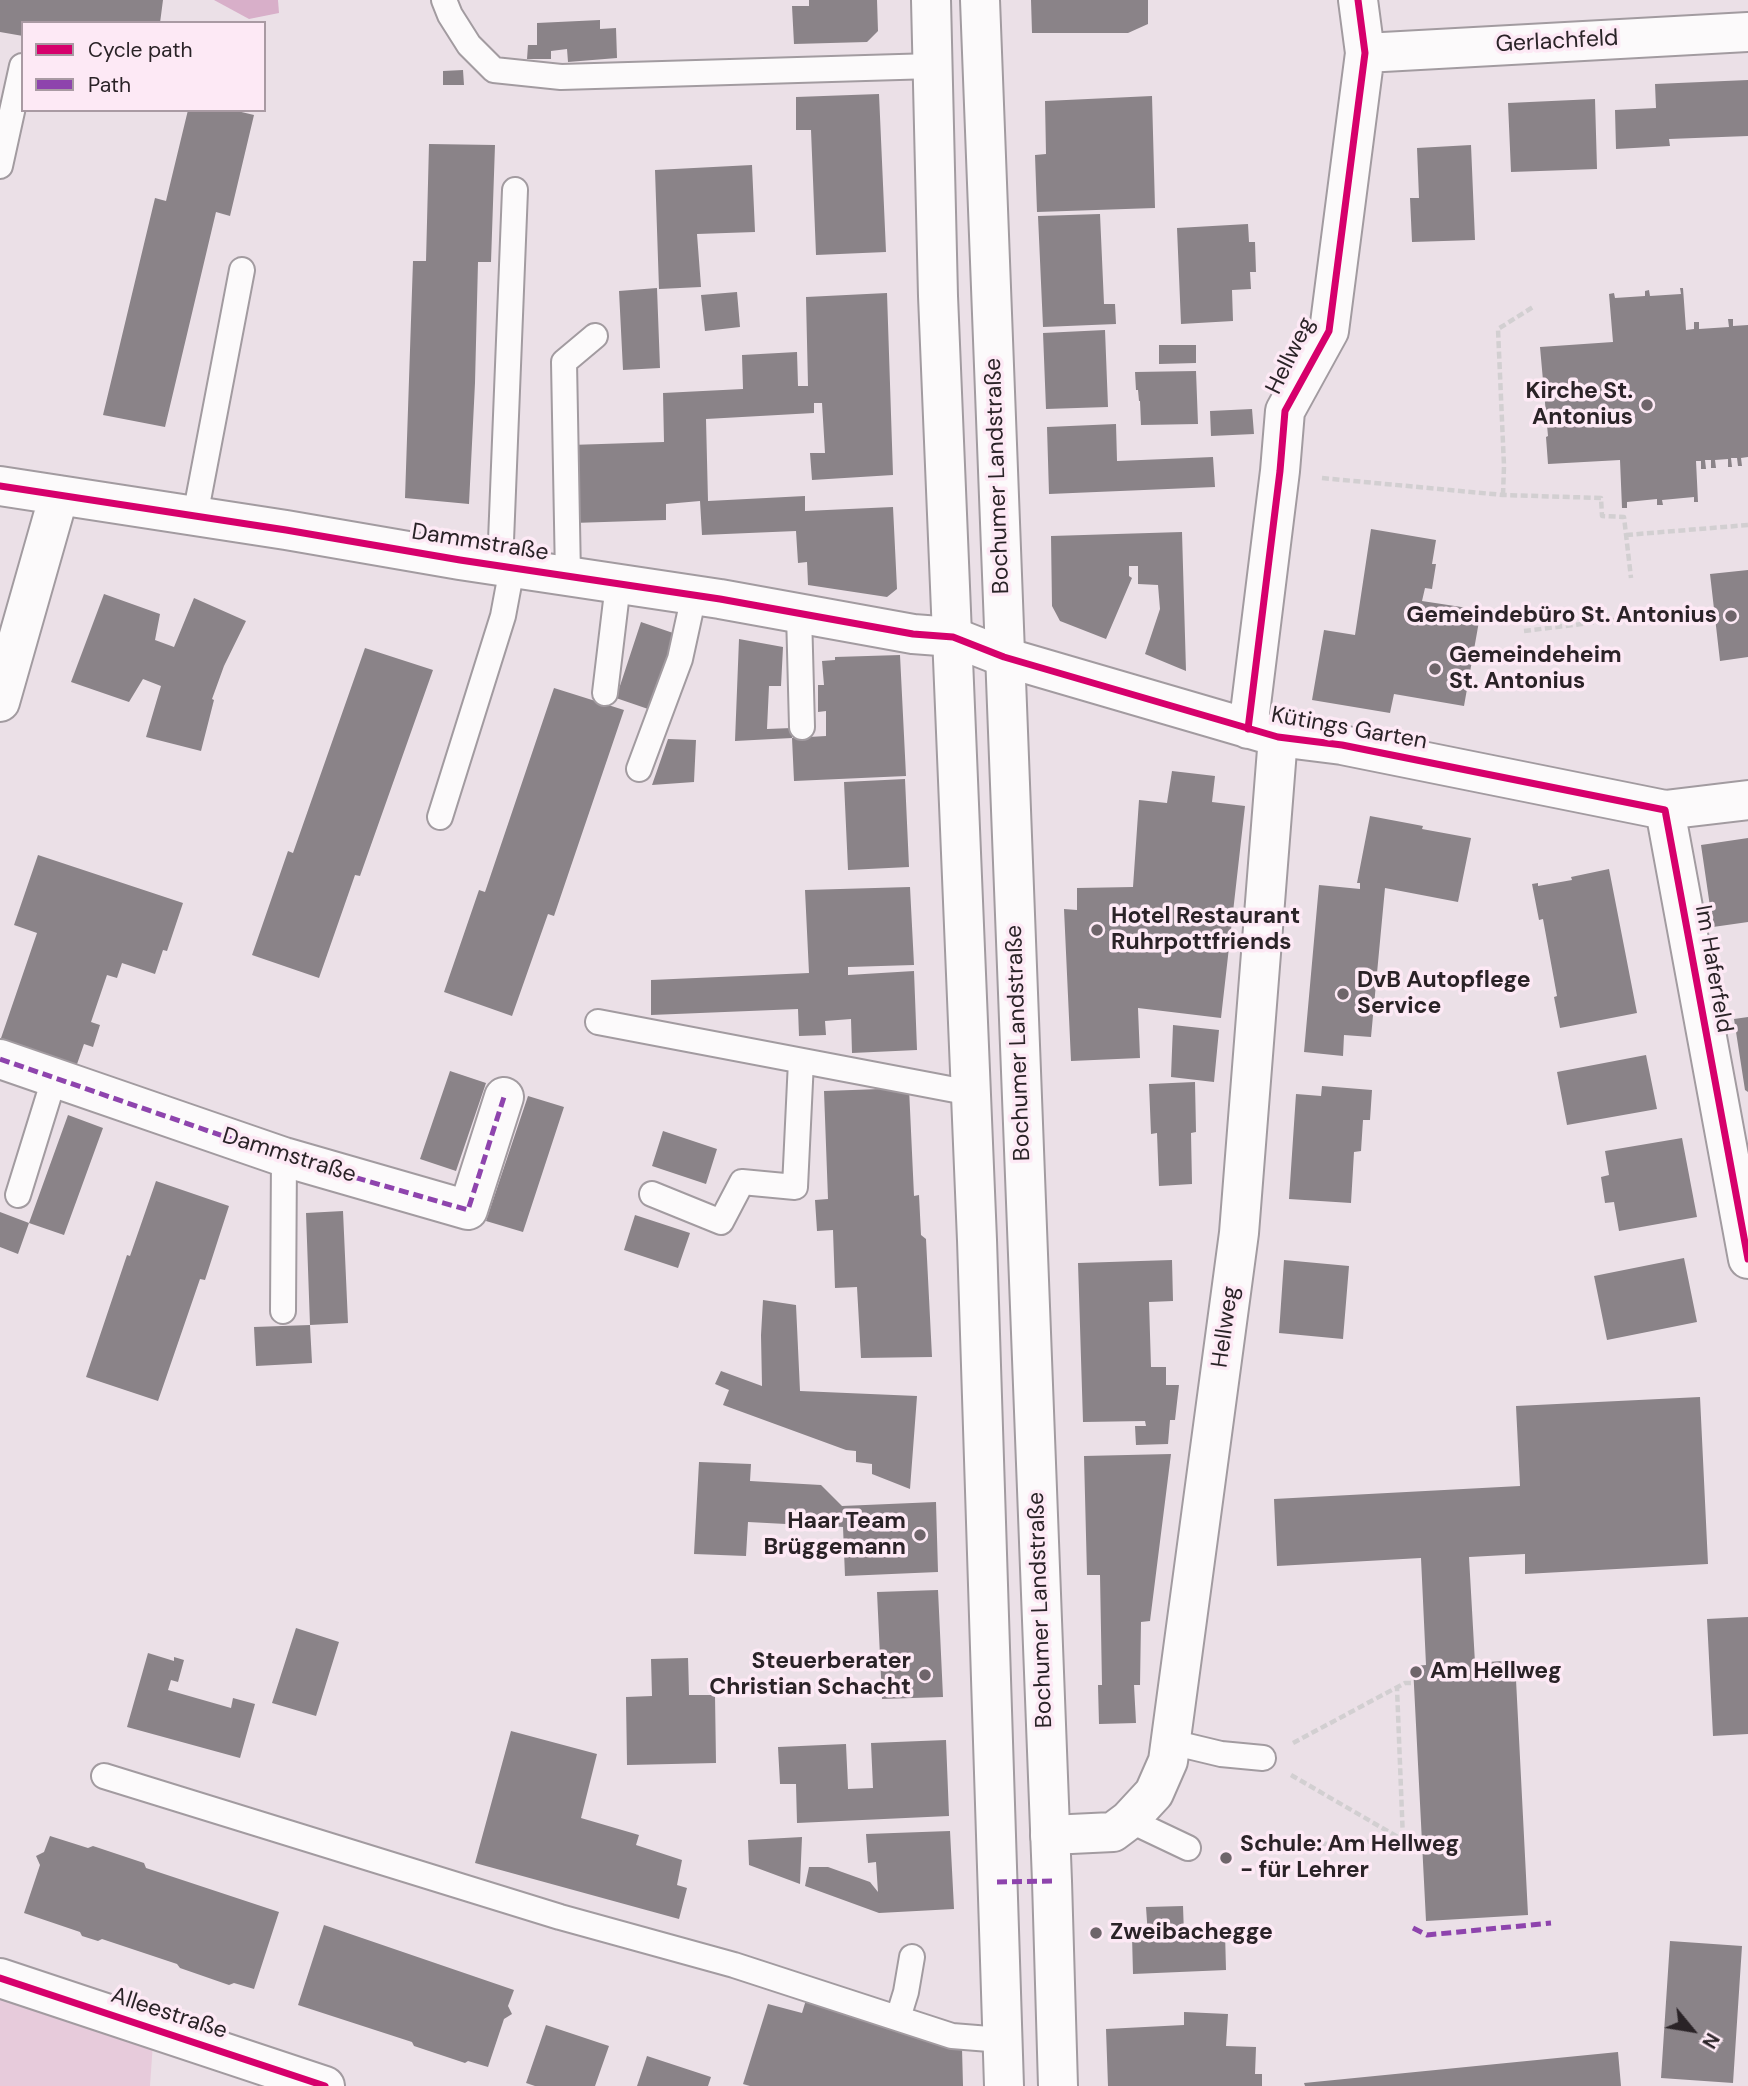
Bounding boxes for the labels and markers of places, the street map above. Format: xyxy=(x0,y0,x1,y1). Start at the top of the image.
place label: Kirche St. Antonius xyxy=(1525,378,1633,432)
marker: Kirche St. Antonius xyxy=(1639,397,1655,413)
place label: Gemeindebüro St. Antonius xyxy=(1406,602,1717,630)
marker: Gemeindebüro St. Antonius xyxy=(1723,608,1739,624)
place label: Gemeindeheim St. Antonius xyxy=(1449,642,1622,696)
marker: Gemeindeheim St. Antonius xyxy=(1427,661,1443,677)
place label: Hotel Restaurant Ruhrpottfriends xyxy=(1111,903,1300,957)
marker: Hotel Restaurant Ruhrpottfriends xyxy=(1089,922,1105,938)
place label: DvB Autopflege Service xyxy=(1357,967,1531,1021)
marker: DvB Autopflege Service xyxy=(1335,986,1351,1002)
place label: Haar Team Brüggemann xyxy=(763,1508,906,1562)
marker: Haar Team Brüggemann xyxy=(912,1527,928,1543)
place label: Steuerberater Christian Schacht xyxy=(709,1648,911,1702)
place label: Am Hellweg xyxy=(1430,1658,1562,1686)
marker: Am Hellweg xyxy=(1408,1664,1424,1680)
marker: Steuerberater Christian Schacht xyxy=(917,1667,933,1683)
place label: Schule: Am Hellweg - für Lehrer xyxy=(1240,1831,1459,1885)
marker: Schule: Am Hellweg - für Lehrer xyxy=(1218,1850,1234,1866)
place label: Zweibachegge xyxy=(1110,1919,1273,1947)
marker: Zweibachegge xyxy=(1088,1925,1104,1941)

